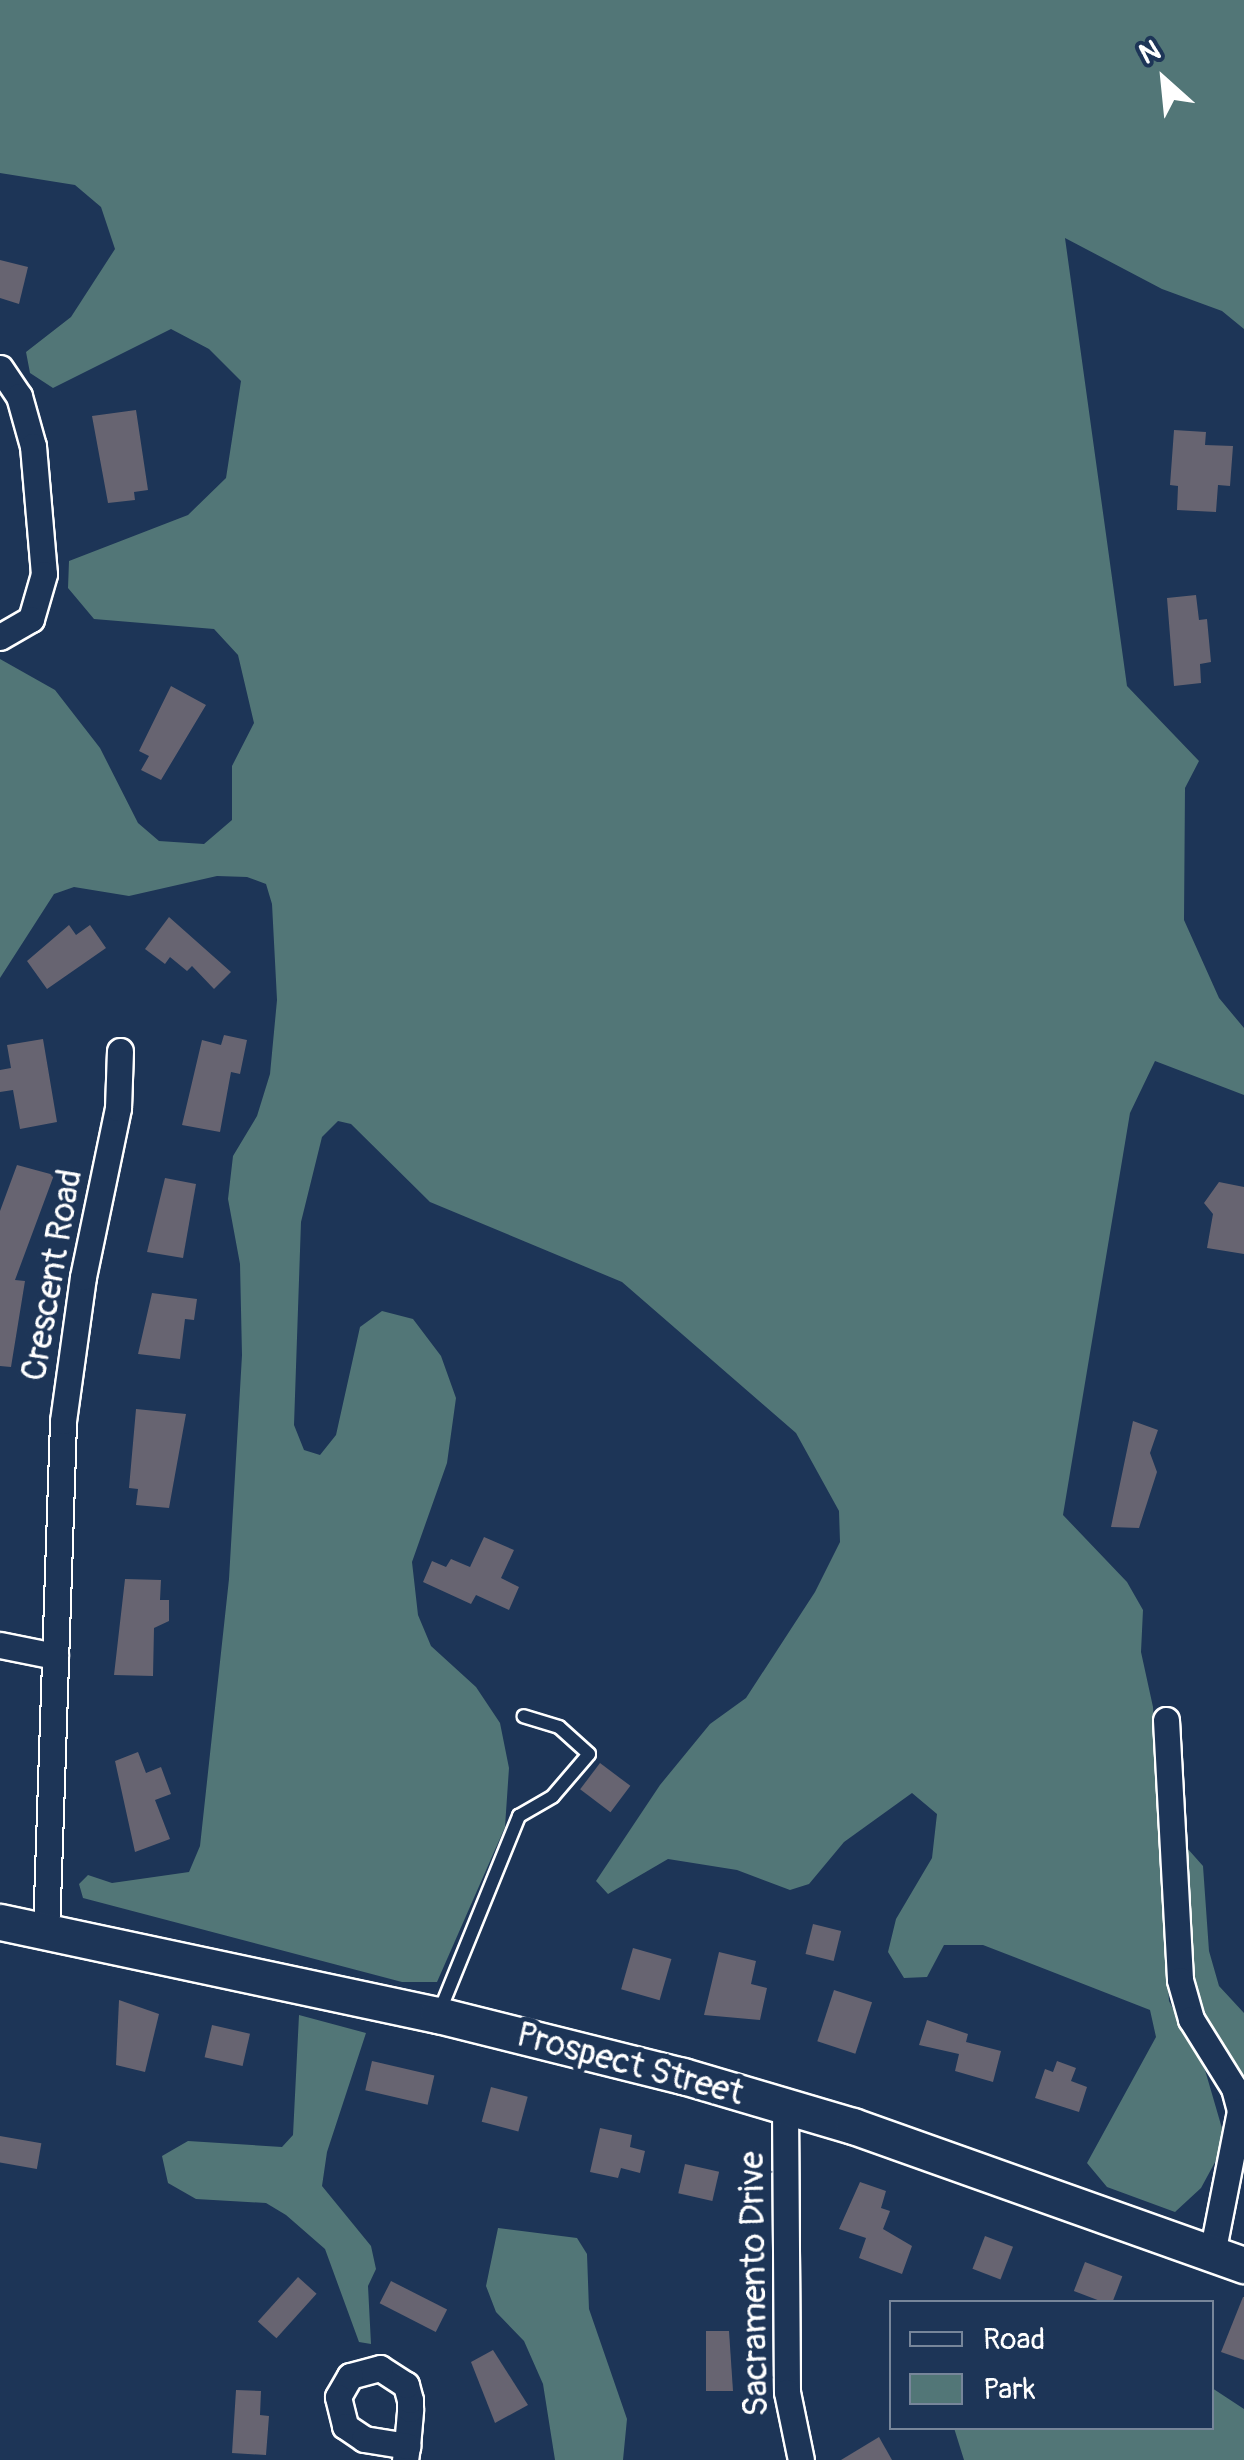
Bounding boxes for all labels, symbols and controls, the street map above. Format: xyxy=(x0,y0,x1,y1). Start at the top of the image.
north arrow xyxy=(1114,30,1214,130)
text: N xyxy=(1134,33,1167,73)
street label: Crescent Road xyxy=(13,1166,91,1384)
street label: Prospect Street xyxy=(512,2014,748,2114)
street label: Sacramento Drive xyxy=(731,2151,777,2417)
legend xyxy=(889,2300,1214,2430)
text: Road xyxy=(983,2321,1045,2358)
text: Park xyxy=(983,2371,1036,2408)

